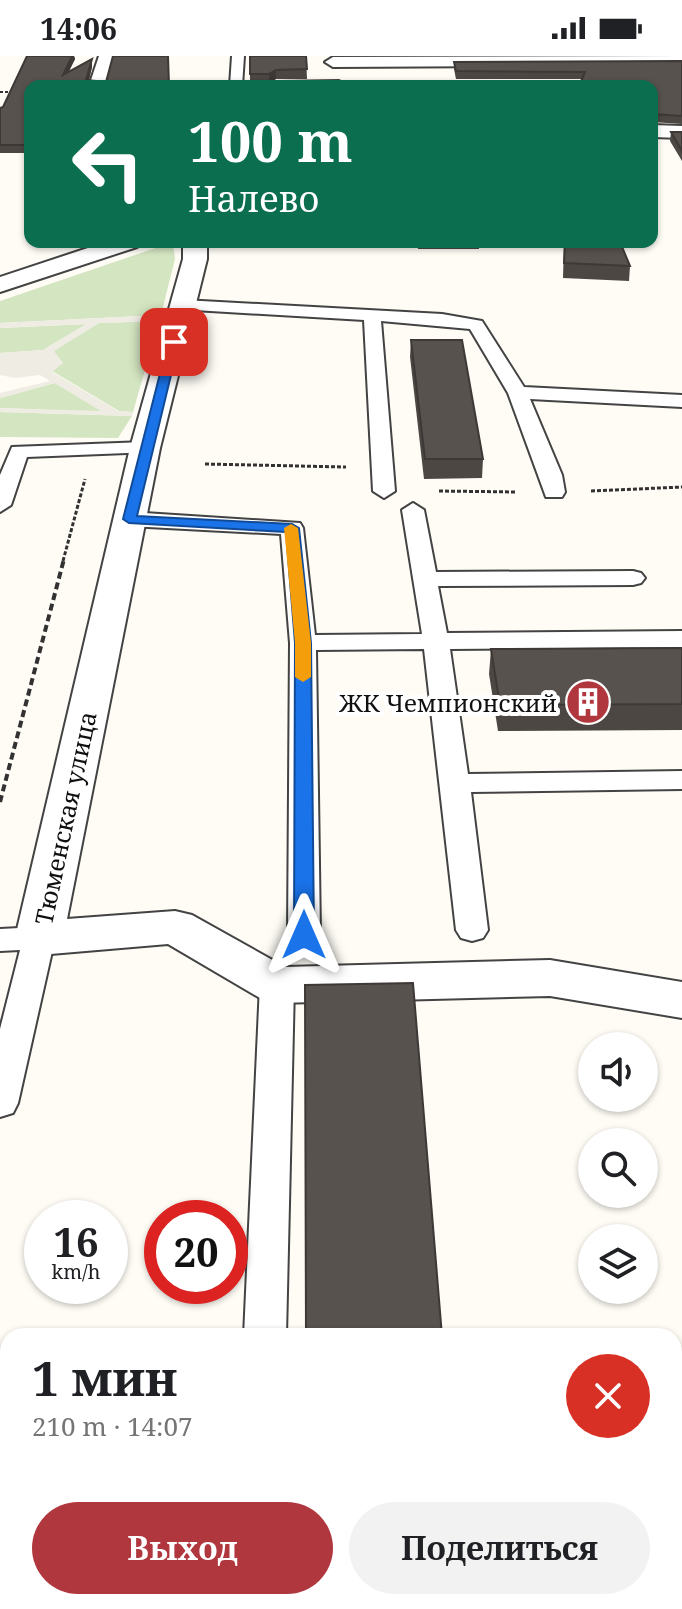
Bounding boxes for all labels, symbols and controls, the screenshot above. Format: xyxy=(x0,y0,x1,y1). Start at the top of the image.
text: 14:06 xyxy=(40,8,117,49)
text: 100 m xyxy=(188,102,353,178)
icon: left xyxy=(56,112,160,216)
text: Налево xyxy=(188,174,319,223)
pin xyxy=(140,308,208,376)
icon: arrive xyxy=(152,320,196,364)
building icon: ЖК Чемпионский xyxy=(564,678,612,726)
place label: ЖК Чемпионский xyxy=(338,686,557,719)
street label: Тюменская улица xyxy=(26,708,104,928)
position arrow xyxy=(262,893,346,977)
map controls xyxy=(578,1032,658,1304)
button: sound xyxy=(578,1032,658,1112)
button: search xyxy=(578,1128,658,1208)
speed limit sign: 20 xyxy=(144,1200,248,1304)
text: 16 xyxy=(53,1214,99,1269)
button: layers xyxy=(578,1224,658,1304)
text: km/h xyxy=(51,1258,101,1285)
text: 1 мин xyxy=(32,1345,177,1410)
button: close xyxy=(566,1354,650,1438)
text: 210 m · 14:07 xyxy=(32,1408,193,1444)
button: Выход xyxy=(32,1502,333,1594)
button: Поделиться xyxy=(349,1502,650,1594)

